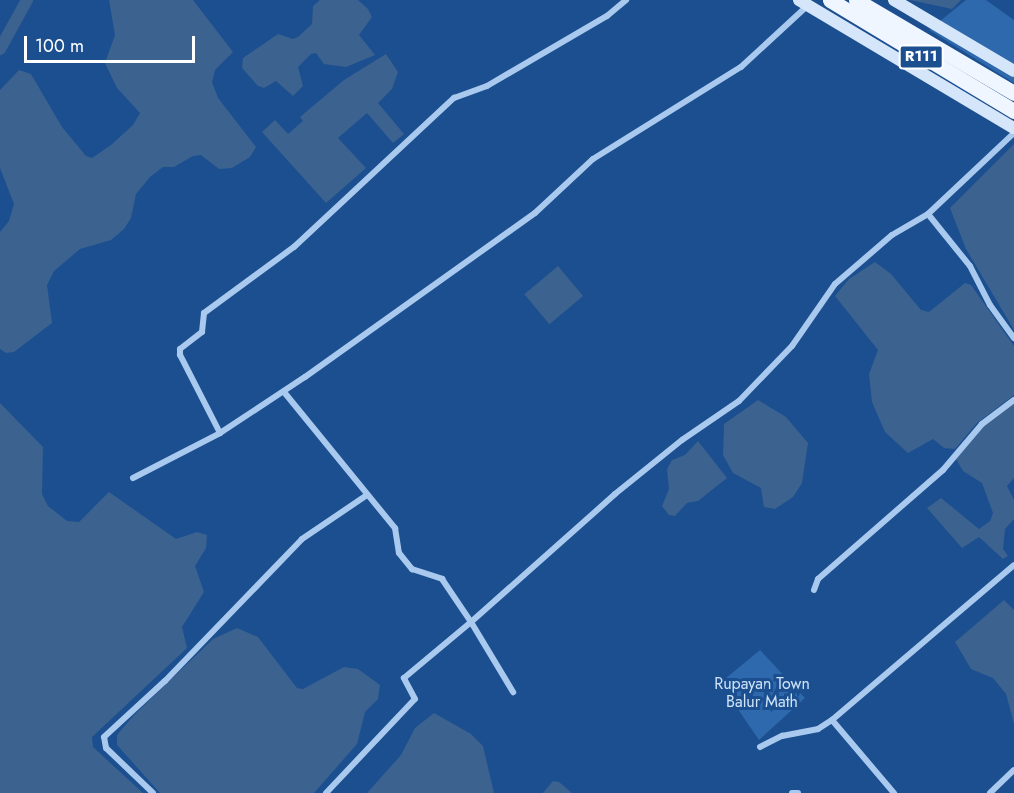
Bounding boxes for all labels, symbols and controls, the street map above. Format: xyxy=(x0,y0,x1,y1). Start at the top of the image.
scale bar xyxy=(27,24,198,62)
text: 100 m xyxy=(35,33,84,59)
road number: R111 xyxy=(898,45,944,69)
park label: Rupayan Town Balur Math xyxy=(714,674,810,712)

